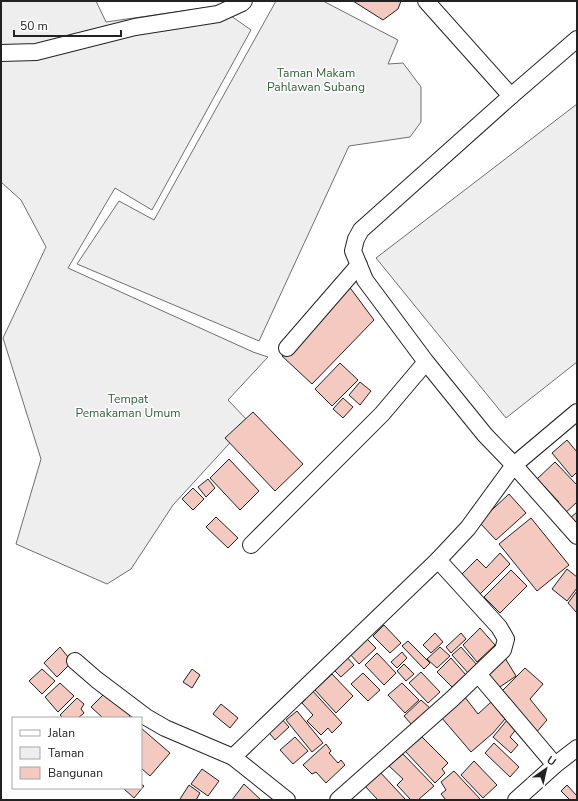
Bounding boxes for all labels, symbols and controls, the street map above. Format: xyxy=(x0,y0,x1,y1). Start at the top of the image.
scale bar xyxy=(14,12,121,38)
text: 50 m xyxy=(20,18,48,34)
park label: Taman Makam Pahlawan Subang xyxy=(267,65,365,95)
park label: Tempat Pemakaman Umum xyxy=(75,391,181,421)
legend xyxy=(12,717,142,789)
text: Jalan xyxy=(47,725,75,741)
text: Taman xyxy=(48,745,84,761)
north arrow xyxy=(526,749,566,789)
text: U xyxy=(544,753,559,770)
text: Bangunan xyxy=(48,765,103,781)

